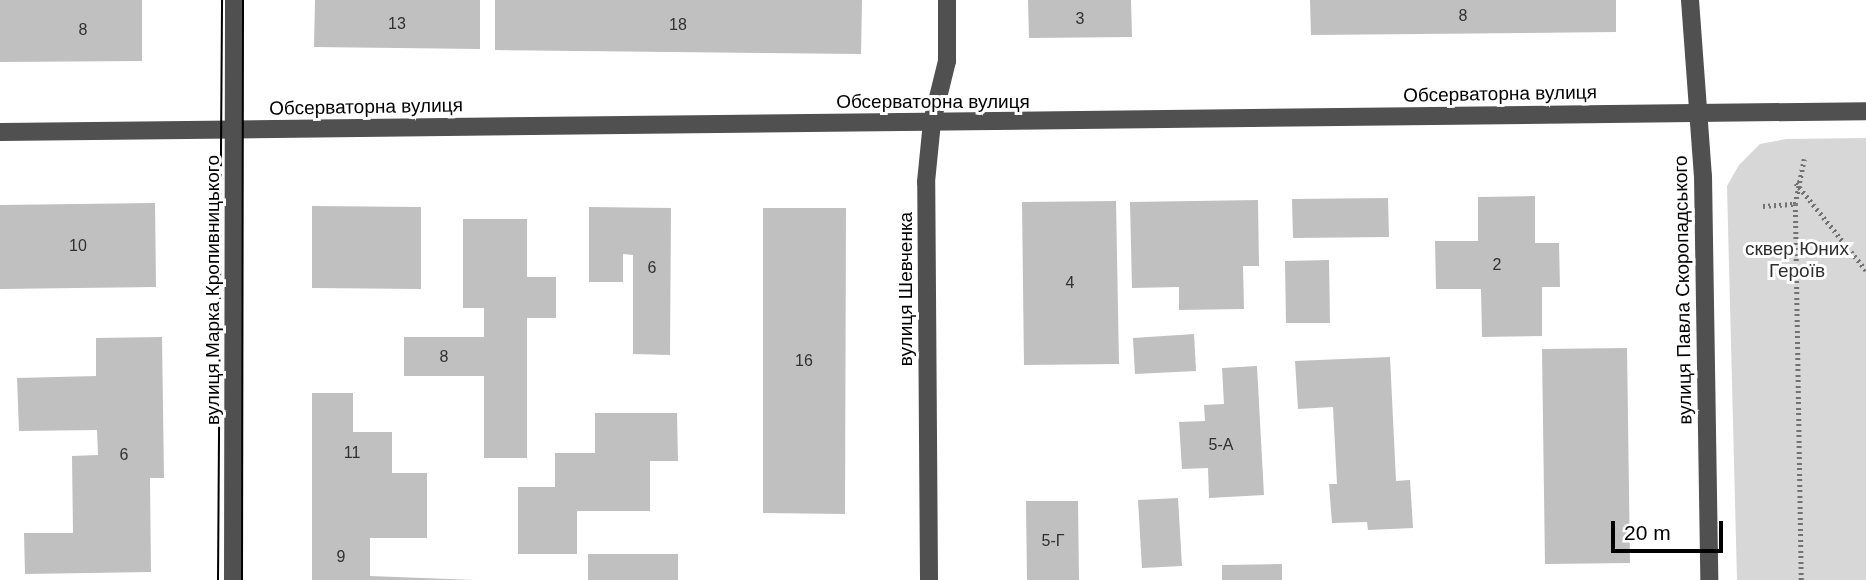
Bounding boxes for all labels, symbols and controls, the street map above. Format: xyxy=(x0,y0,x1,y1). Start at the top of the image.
house number: 8 xyxy=(1459,6,1467,26)
house number: 3 xyxy=(1076,9,1084,29)
house number: 13 xyxy=(388,14,406,34)
house number: 18 xyxy=(669,15,687,35)
house number: 8 xyxy=(79,20,87,40)
street label: Обсерваторна вулиця xyxy=(1403,81,1597,107)
street label: Обсерваторна вулиця xyxy=(836,91,1030,113)
street label: Обсерваторна вулиця xyxy=(269,94,463,120)
street label: вулиця Марка Кропивницького xyxy=(202,155,224,425)
street label: вулиця Павла Скоропадського xyxy=(1669,155,1697,425)
street label: вулиця Шевченка xyxy=(895,212,917,366)
house number: 10 xyxy=(69,236,87,256)
park label: сквер Юних Героїв xyxy=(1745,238,1849,282)
house number: 2 xyxy=(1493,255,1501,275)
house number: 6 xyxy=(648,258,656,278)
house number: 4 xyxy=(1066,273,1074,293)
house number: 8 xyxy=(440,347,448,367)
house number: 16 xyxy=(795,351,813,371)
house number: 5-А xyxy=(1209,435,1233,455)
house number: 11 xyxy=(344,443,360,463)
house number: 6 xyxy=(120,445,128,465)
scale bar xyxy=(1614,506,1726,550)
text: 20 m xyxy=(1624,521,1671,544)
house number: 5-Г xyxy=(1042,531,1064,551)
house number: 9 xyxy=(337,547,345,567)

